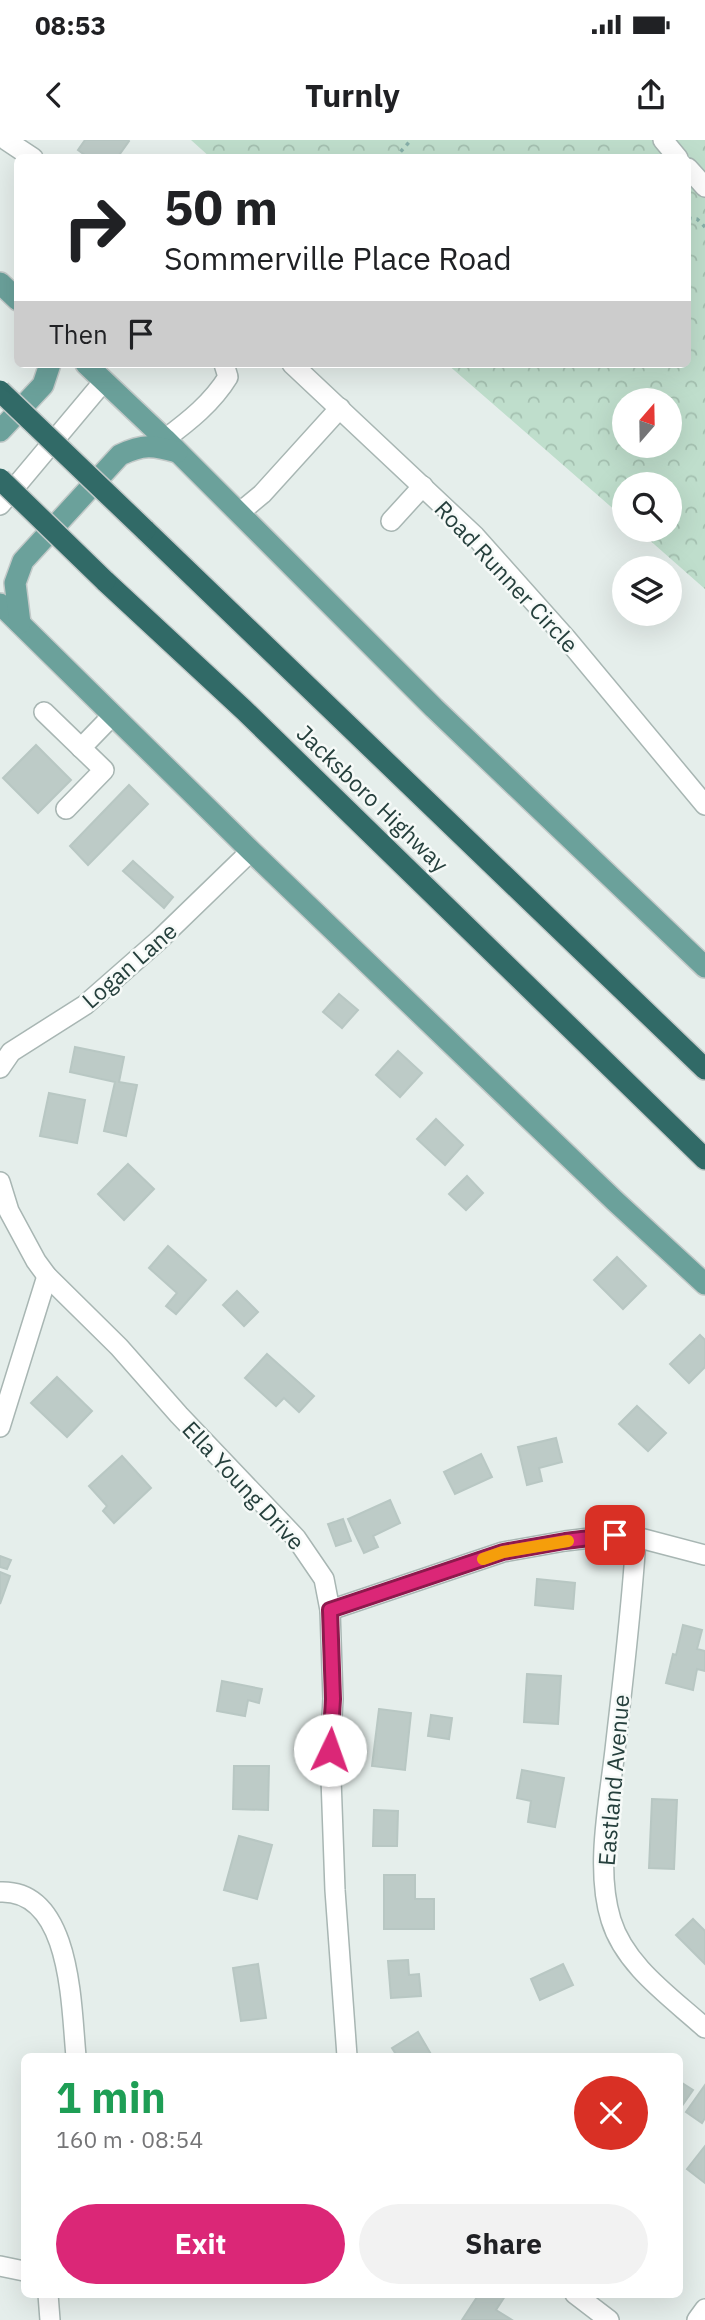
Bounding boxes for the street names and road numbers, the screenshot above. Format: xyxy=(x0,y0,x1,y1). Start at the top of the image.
street label: Road Runner Circle xyxy=(429,494,585,658)
street label: Jacksboro Highway xyxy=(291,718,456,879)
street label: Logan Lane xyxy=(75,915,183,1015)
street label: Ella Young Drive xyxy=(176,1414,312,1556)
street label: Eastland Avenue xyxy=(591,1693,635,1867)

